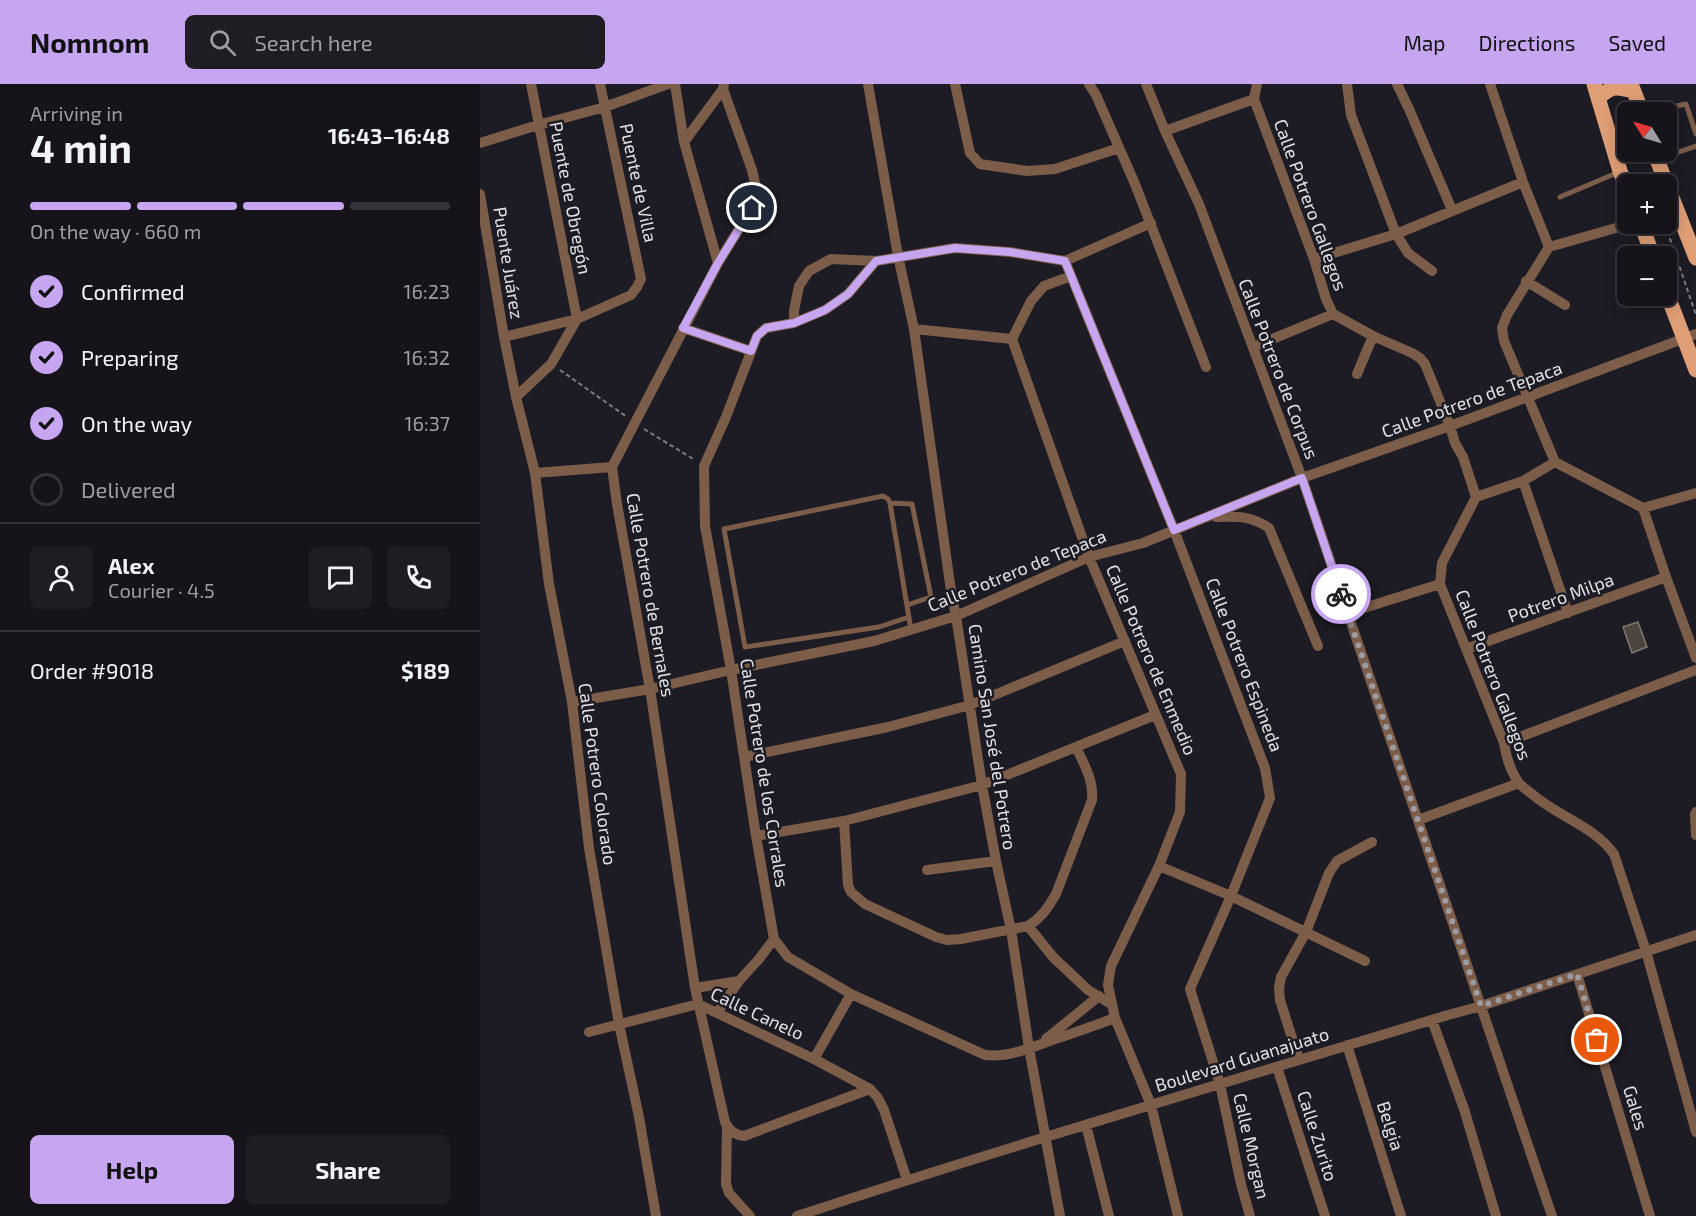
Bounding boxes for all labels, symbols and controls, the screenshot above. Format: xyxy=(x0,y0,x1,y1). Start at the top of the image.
search box xyxy=(185,15,605,69)
text: Nomnom xyxy=(30,25,149,59)
icon: search xyxy=(206,26,239,59)
text: Search here xyxy=(254,29,373,55)
text: Map xyxy=(1403,30,1446,55)
text: Directions xyxy=(1479,30,1575,55)
text: Saved xyxy=(1608,30,1666,55)
text: Arriving in xyxy=(30,101,123,125)
north arrow xyxy=(1617,102,1677,162)
map controls xyxy=(1617,102,1677,306)
street label: Calle Potrero Gallegos xyxy=(1270,116,1352,293)
street label: Puente de Obregón xyxy=(545,120,597,276)
street label: Puente de Villa xyxy=(616,121,662,244)
text: 16:43–16:48 xyxy=(328,122,450,148)
text: 4 min xyxy=(30,124,132,171)
button: + xyxy=(1617,174,1677,234)
pin xyxy=(726,182,777,233)
icon: home xyxy=(735,191,768,224)
street label: Puente Juárez xyxy=(489,205,529,321)
text: On the way · 660 m xyxy=(30,219,201,243)
button: − xyxy=(1617,246,1677,306)
icon: check xyxy=(30,275,63,308)
street label: Calle Potrero de Corpus xyxy=(1234,275,1324,462)
text: Confirmed xyxy=(81,278,185,304)
text: 16:23 xyxy=(404,279,450,303)
icon: check xyxy=(30,341,63,374)
text: Preparing xyxy=(81,344,179,370)
text: 16:32 xyxy=(404,345,450,369)
street label: Calle Potrero de Tepaca xyxy=(1378,356,1565,442)
icon: check xyxy=(30,407,63,440)
text: On the way xyxy=(81,410,192,436)
text: 16:37 xyxy=(405,411,450,435)
text: Delivered xyxy=(81,476,176,502)
street label: Calle Potrero de Bernales xyxy=(622,491,680,698)
street label: Calle Potrero de Tepaca xyxy=(924,524,1109,616)
button: person xyxy=(30,546,93,609)
button: chat xyxy=(309,546,372,609)
button: phone xyxy=(387,546,450,609)
text: Alex xyxy=(108,552,154,578)
street label: Calle Potrero de Enmedio xyxy=(1102,561,1202,758)
courier xyxy=(1311,564,1371,624)
street label: Potrero Milpa xyxy=(1505,568,1617,626)
street label: Calle Potrero Espineda xyxy=(1202,575,1288,755)
text: Courier · 4.5 xyxy=(108,578,215,602)
icon: bike xyxy=(1325,578,1358,611)
street label: Calle Potrero Gallegos xyxy=(1451,586,1537,763)
street label: Camino San José del Potrero xyxy=(964,622,1022,851)
text: Order #9018 xyxy=(30,657,154,683)
text: $189 xyxy=(401,657,450,683)
street label: Calle Potrero de los Corrales xyxy=(736,657,794,889)
street label: Calle Potrero Colorado xyxy=(574,681,622,866)
street label: Calle Canelo xyxy=(707,982,808,1044)
pin xyxy=(1571,1014,1622,1065)
street label: Boulevard Guanajuato xyxy=(1152,1022,1331,1096)
icon: bag xyxy=(1580,1023,1613,1056)
street label: Gales xyxy=(1619,1083,1653,1133)
street label: Calle Zurito xyxy=(1293,1088,1343,1184)
street label: Calle Morgan xyxy=(1229,1091,1275,1201)
street label: Belgia xyxy=(1373,1098,1409,1153)
button: Help xyxy=(30,1135,234,1204)
button: Share xyxy=(246,1135,450,1204)

